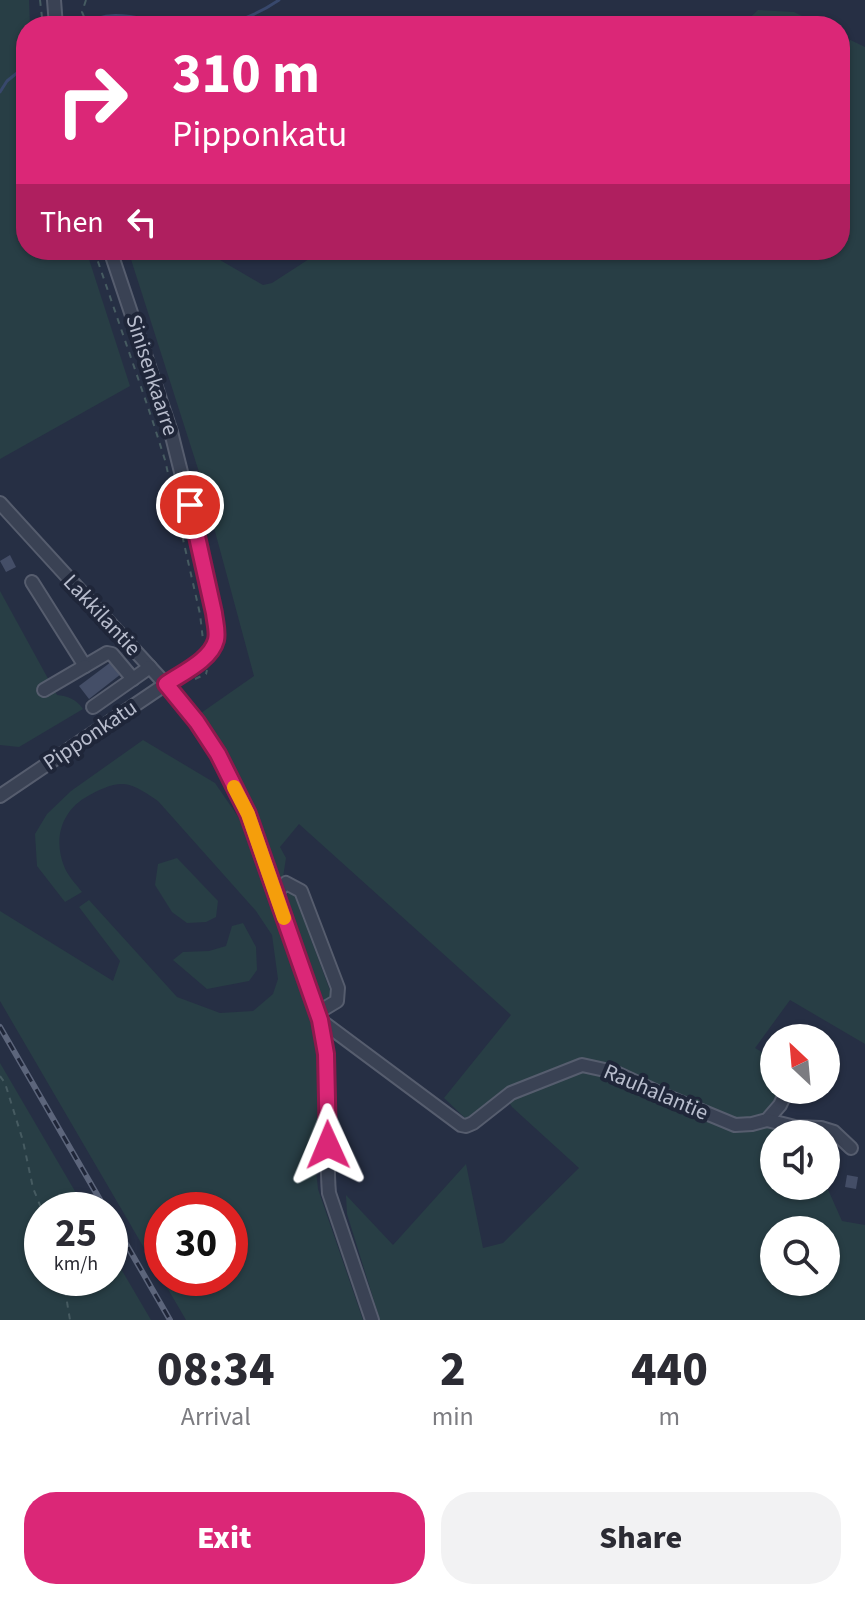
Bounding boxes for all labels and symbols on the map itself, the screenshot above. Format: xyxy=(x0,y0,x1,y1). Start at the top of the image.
street label: Sinisenkaarre xyxy=(117,310,187,440)
pin xyxy=(156,471,224,539)
street label: Lakkilantie xyxy=(56,567,148,663)
street label: Pipponkatu xyxy=(37,692,143,778)
north arrow xyxy=(760,1024,840,1104)
street label: Rauhalantie xyxy=(599,1056,713,1128)
position arrow xyxy=(286,1103,370,1187)
speed limit sign: 30 xyxy=(144,1192,248,1296)

